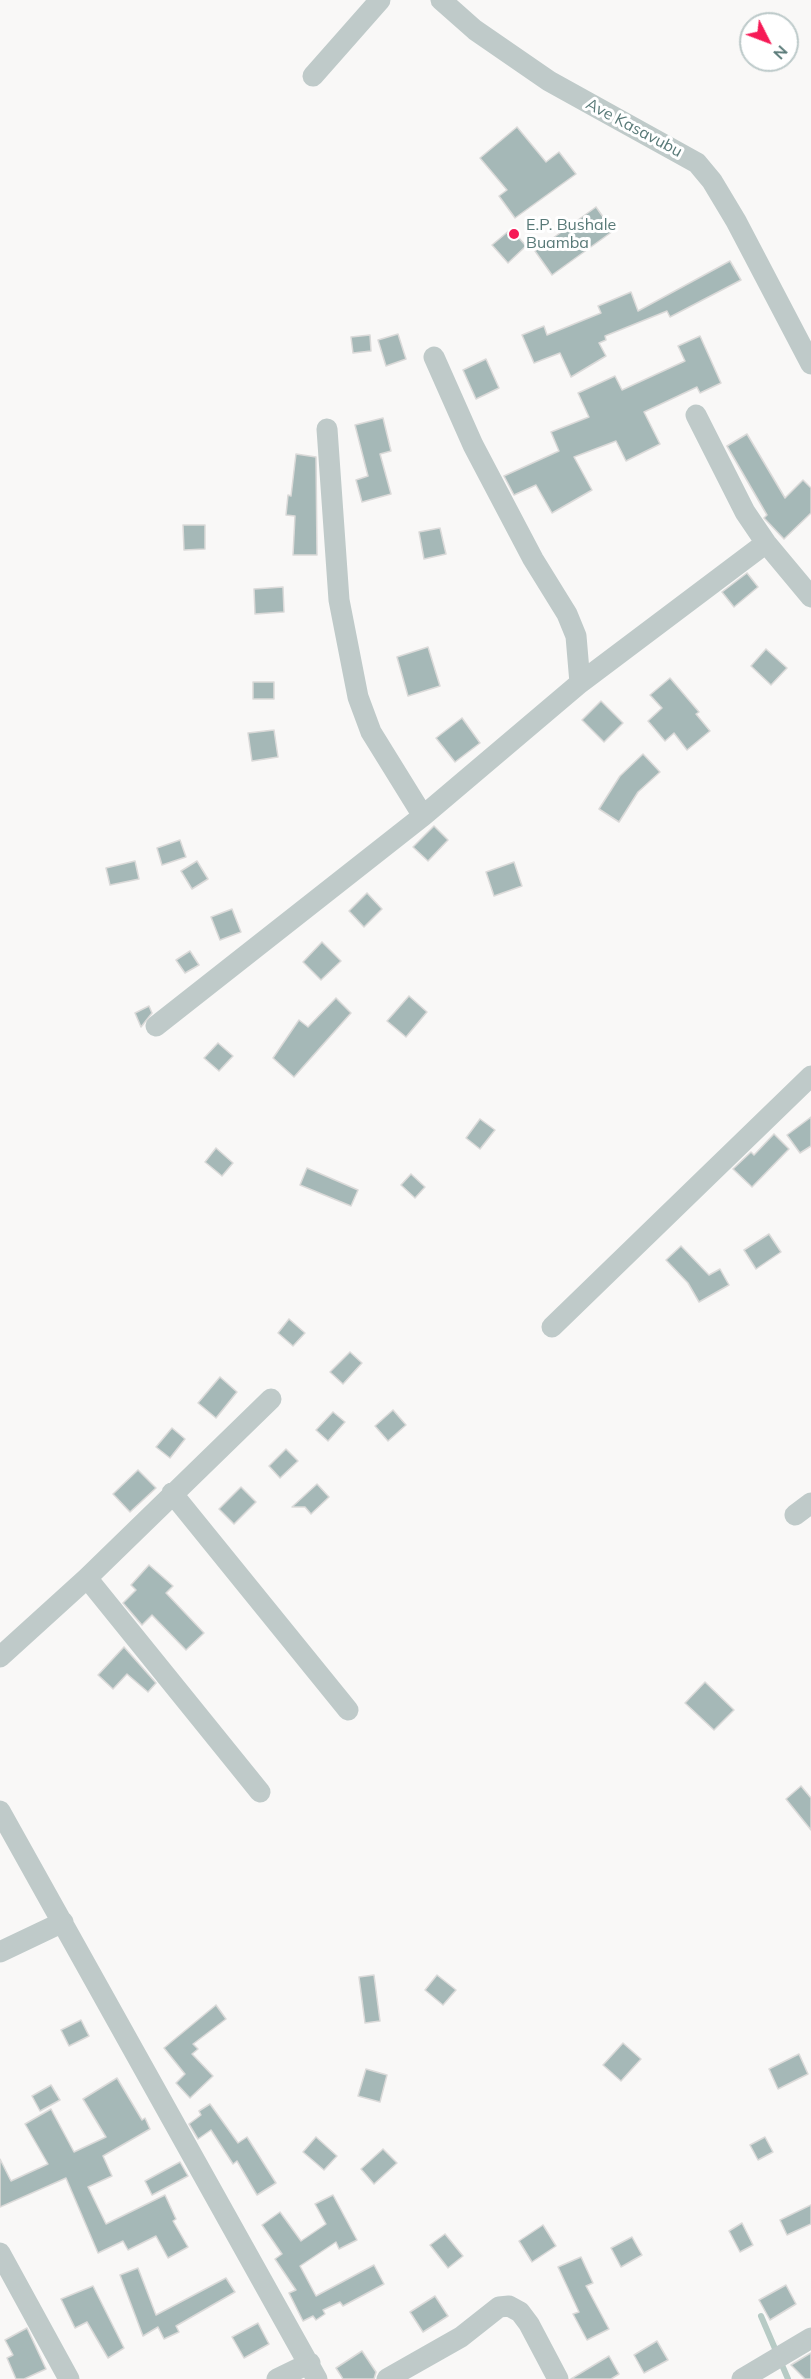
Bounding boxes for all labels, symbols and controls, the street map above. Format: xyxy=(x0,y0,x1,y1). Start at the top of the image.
north arrow xyxy=(739,12,799,72)
text: N xyxy=(769,42,792,64)
street label: Ave Kasavubu xyxy=(583,95,685,161)
place label: E.P. Bushale Buamba xyxy=(526,215,616,253)
marker: E.P. Bushale Buamba xyxy=(507,227,521,241)

